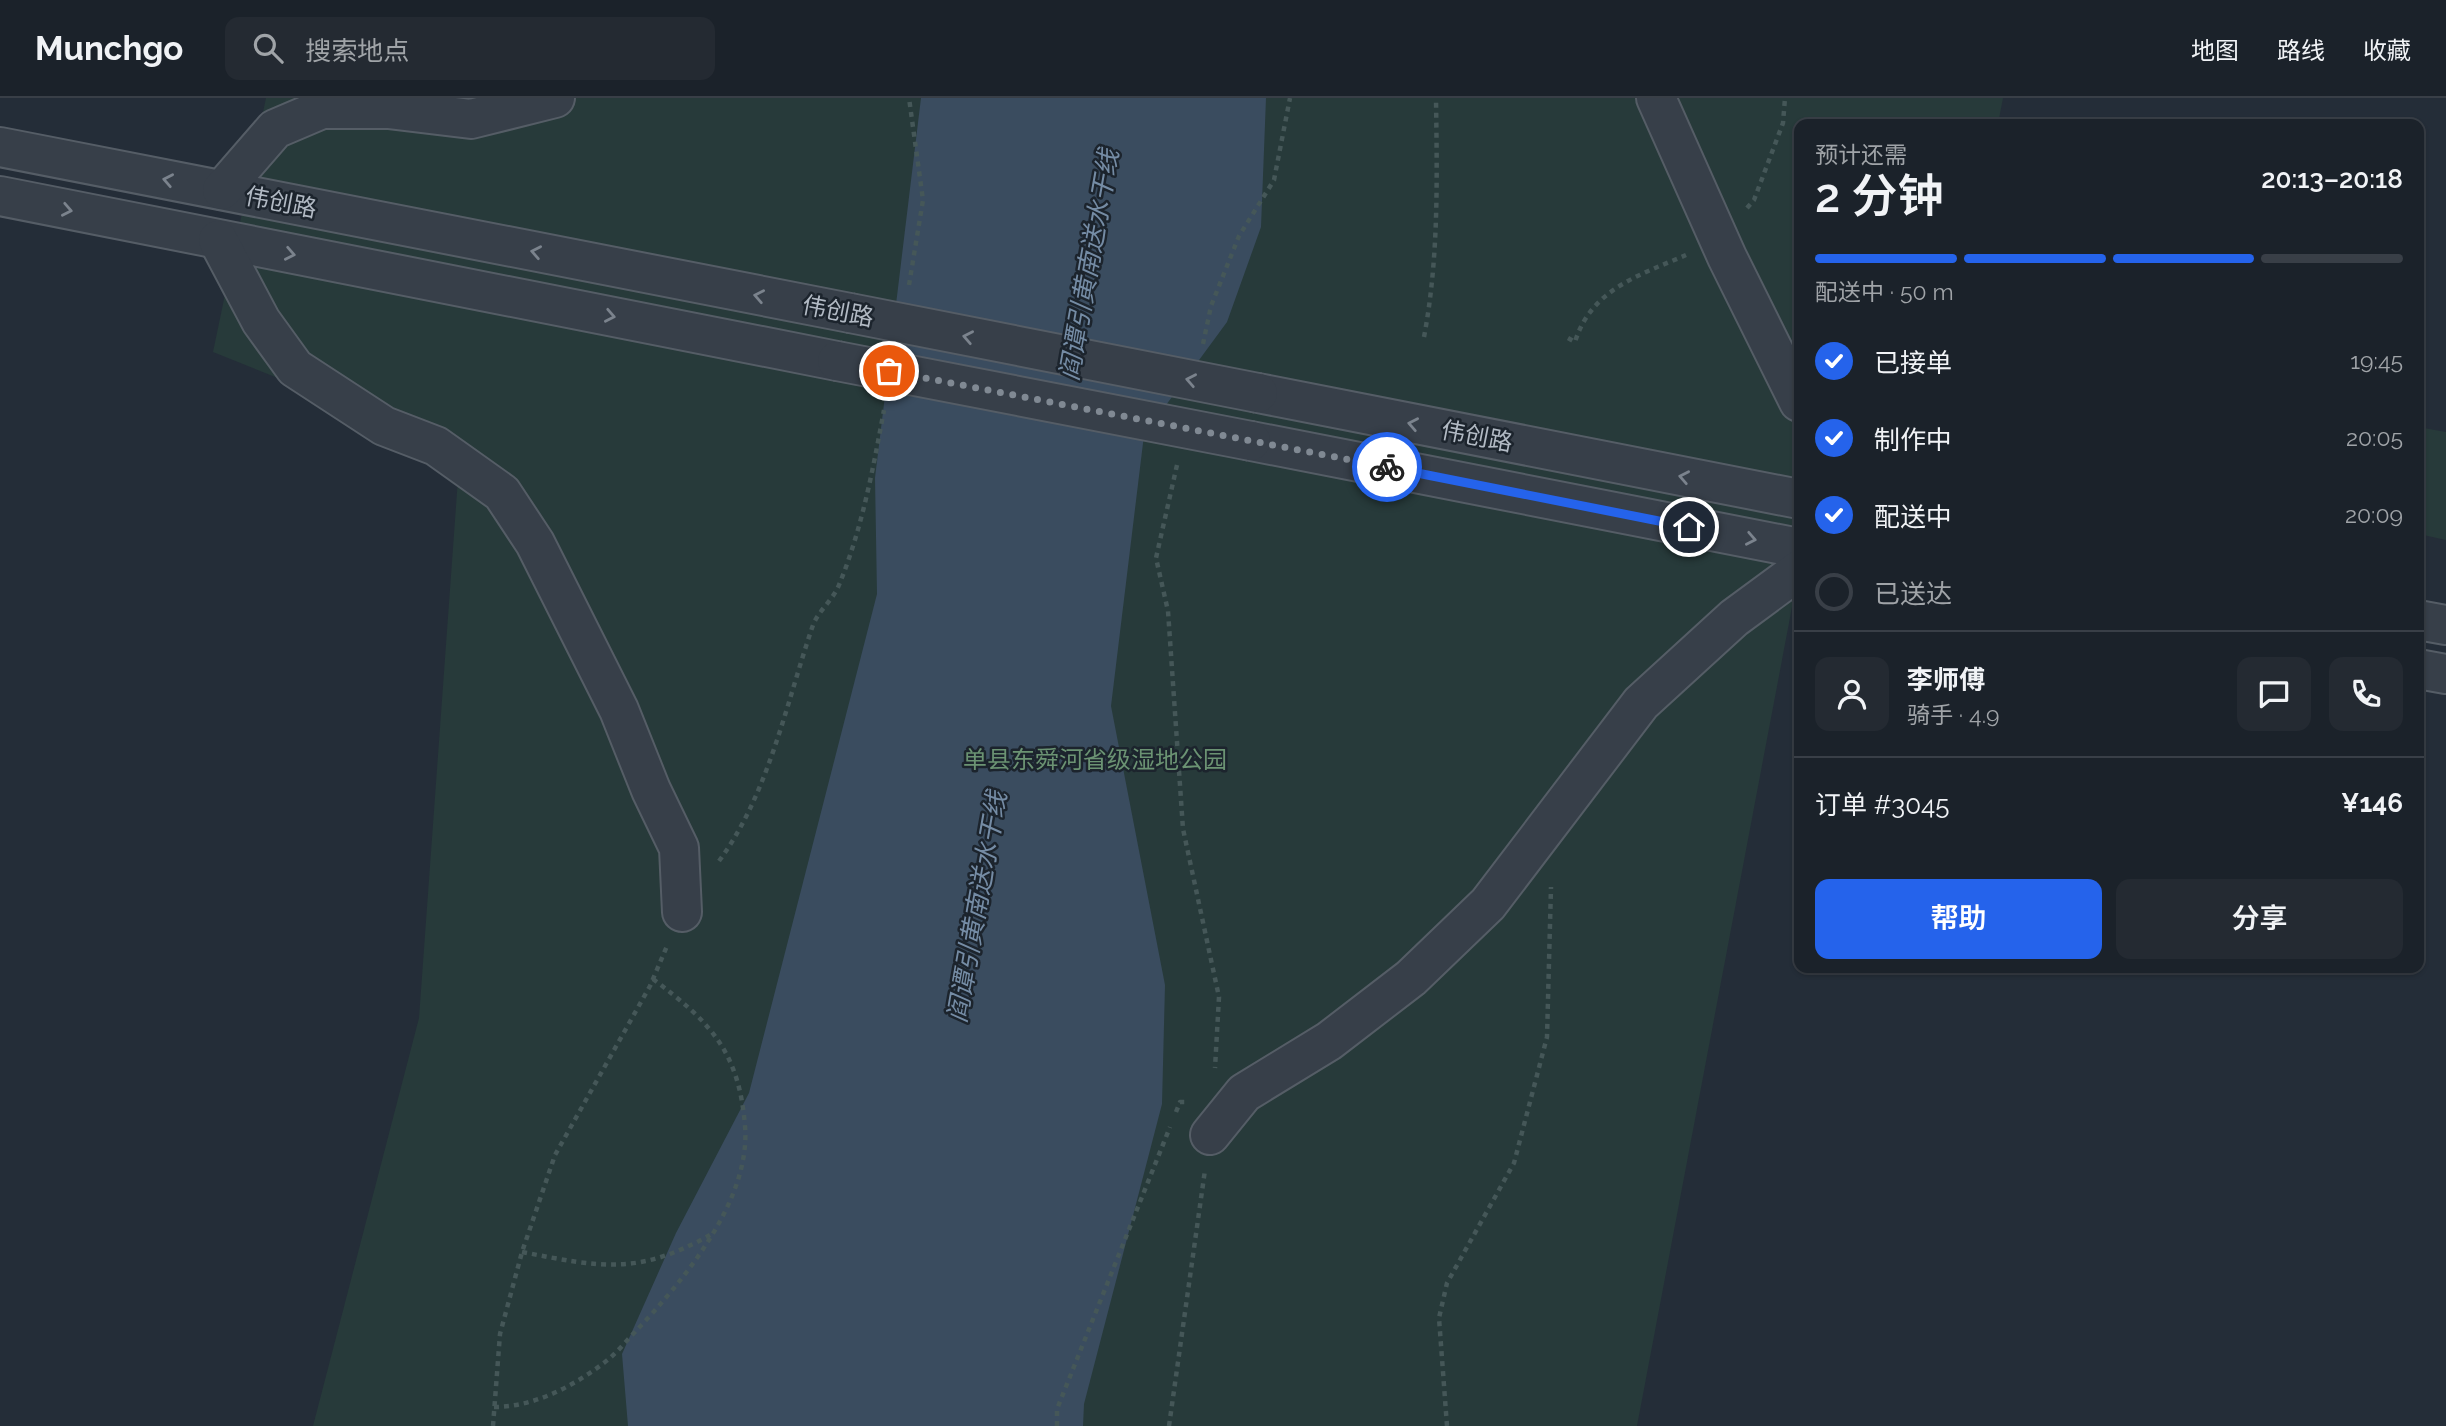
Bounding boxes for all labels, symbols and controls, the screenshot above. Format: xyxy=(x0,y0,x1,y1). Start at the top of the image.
search box xyxy=(225,17,715,80)
text: Munchgo xyxy=(35,29,183,68)
icon: search xyxy=(249,29,287,67)
text: 搜索地点 xyxy=(305,36,409,66)
text: 地图 xyxy=(2191,36,2239,65)
text: 路线 xyxy=(2277,36,2325,65)
text: 收藏 xyxy=(2363,36,2411,65)
text: 预计还需 xyxy=(1815,141,1907,168)
water label: 阎谭引黄南送水干线 xyxy=(1054,145,1124,383)
text: 20:13–20:18 xyxy=(2261,164,2403,194)
text: 2 分钟 xyxy=(1815,169,1944,223)
one-way arrow xyxy=(162,173,174,188)
street label: 伟创路 xyxy=(243,181,319,223)
one-way arrow xyxy=(61,201,73,216)
one-way arrow xyxy=(530,245,542,260)
one-way arrow xyxy=(284,246,296,261)
text: 配送中 · 50 m xyxy=(1815,278,1954,305)
one-way arrow xyxy=(753,289,765,304)
street label: 伟创路 xyxy=(800,290,876,332)
one-way arrow xyxy=(604,308,616,323)
one-way arrow xyxy=(962,330,974,345)
pin xyxy=(859,341,919,401)
icon: check xyxy=(1815,342,1853,380)
text: 19:45 xyxy=(2350,347,2403,374)
text: 已接单 xyxy=(1874,348,1952,378)
icon: bag xyxy=(870,352,908,390)
one-way arrow xyxy=(1185,374,1197,389)
street label: 伟创路 xyxy=(1439,415,1515,457)
one-way arrow xyxy=(1407,417,1419,432)
icon: check xyxy=(1815,419,1853,457)
text: 20:05 xyxy=(2346,424,2403,451)
text: 制作中 xyxy=(1874,425,1952,455)
courier xyxy=(1352,432,1422,502)
icon: bike xyxy=(1368,448,1406,486)
one-way arrow xyxy=(1678,470,1690,485)
icon: check xyxy=(1815,496,1853,534)
pin xyxy=(1659,497,1719,557)
text: 20:09 xyxy=(2345,501,2403,528)
text: 配送中 xyxy=(1874,502,1952,532)
icon: home xyxy=(1670,508,1708,546)
one-way arrow xyxy=(1745,530,1757,545)
text: 已送达 xyxy=(1874,579,1952,609)
button: person xyxy=(1815,657,1889,731)
button: chat xyxy=(2237,657,2311,731)
button: phone xyxy=(2329,657,2403,731)
text: 李师傅 xyxy=(1907,665,1985,695)
text: 骑手 · 4.9 xyxy=(1907,701,1999,728)
park label: 单县东舜河省级湿地公园 xyxy=(963,745,1227,774)
water label: 阎谭引黄南送水干线 xyxy=(942,787,1012,1025)
text: ¥146 xyxy=(2341,788,2403,818)
text: 订单 #3045 xyxy=(1815,790,1949,820)
button: 帮助 xyxy=(1815,879,2102,959)
button: 分享 xyxy=(2116,879,2403,959)

